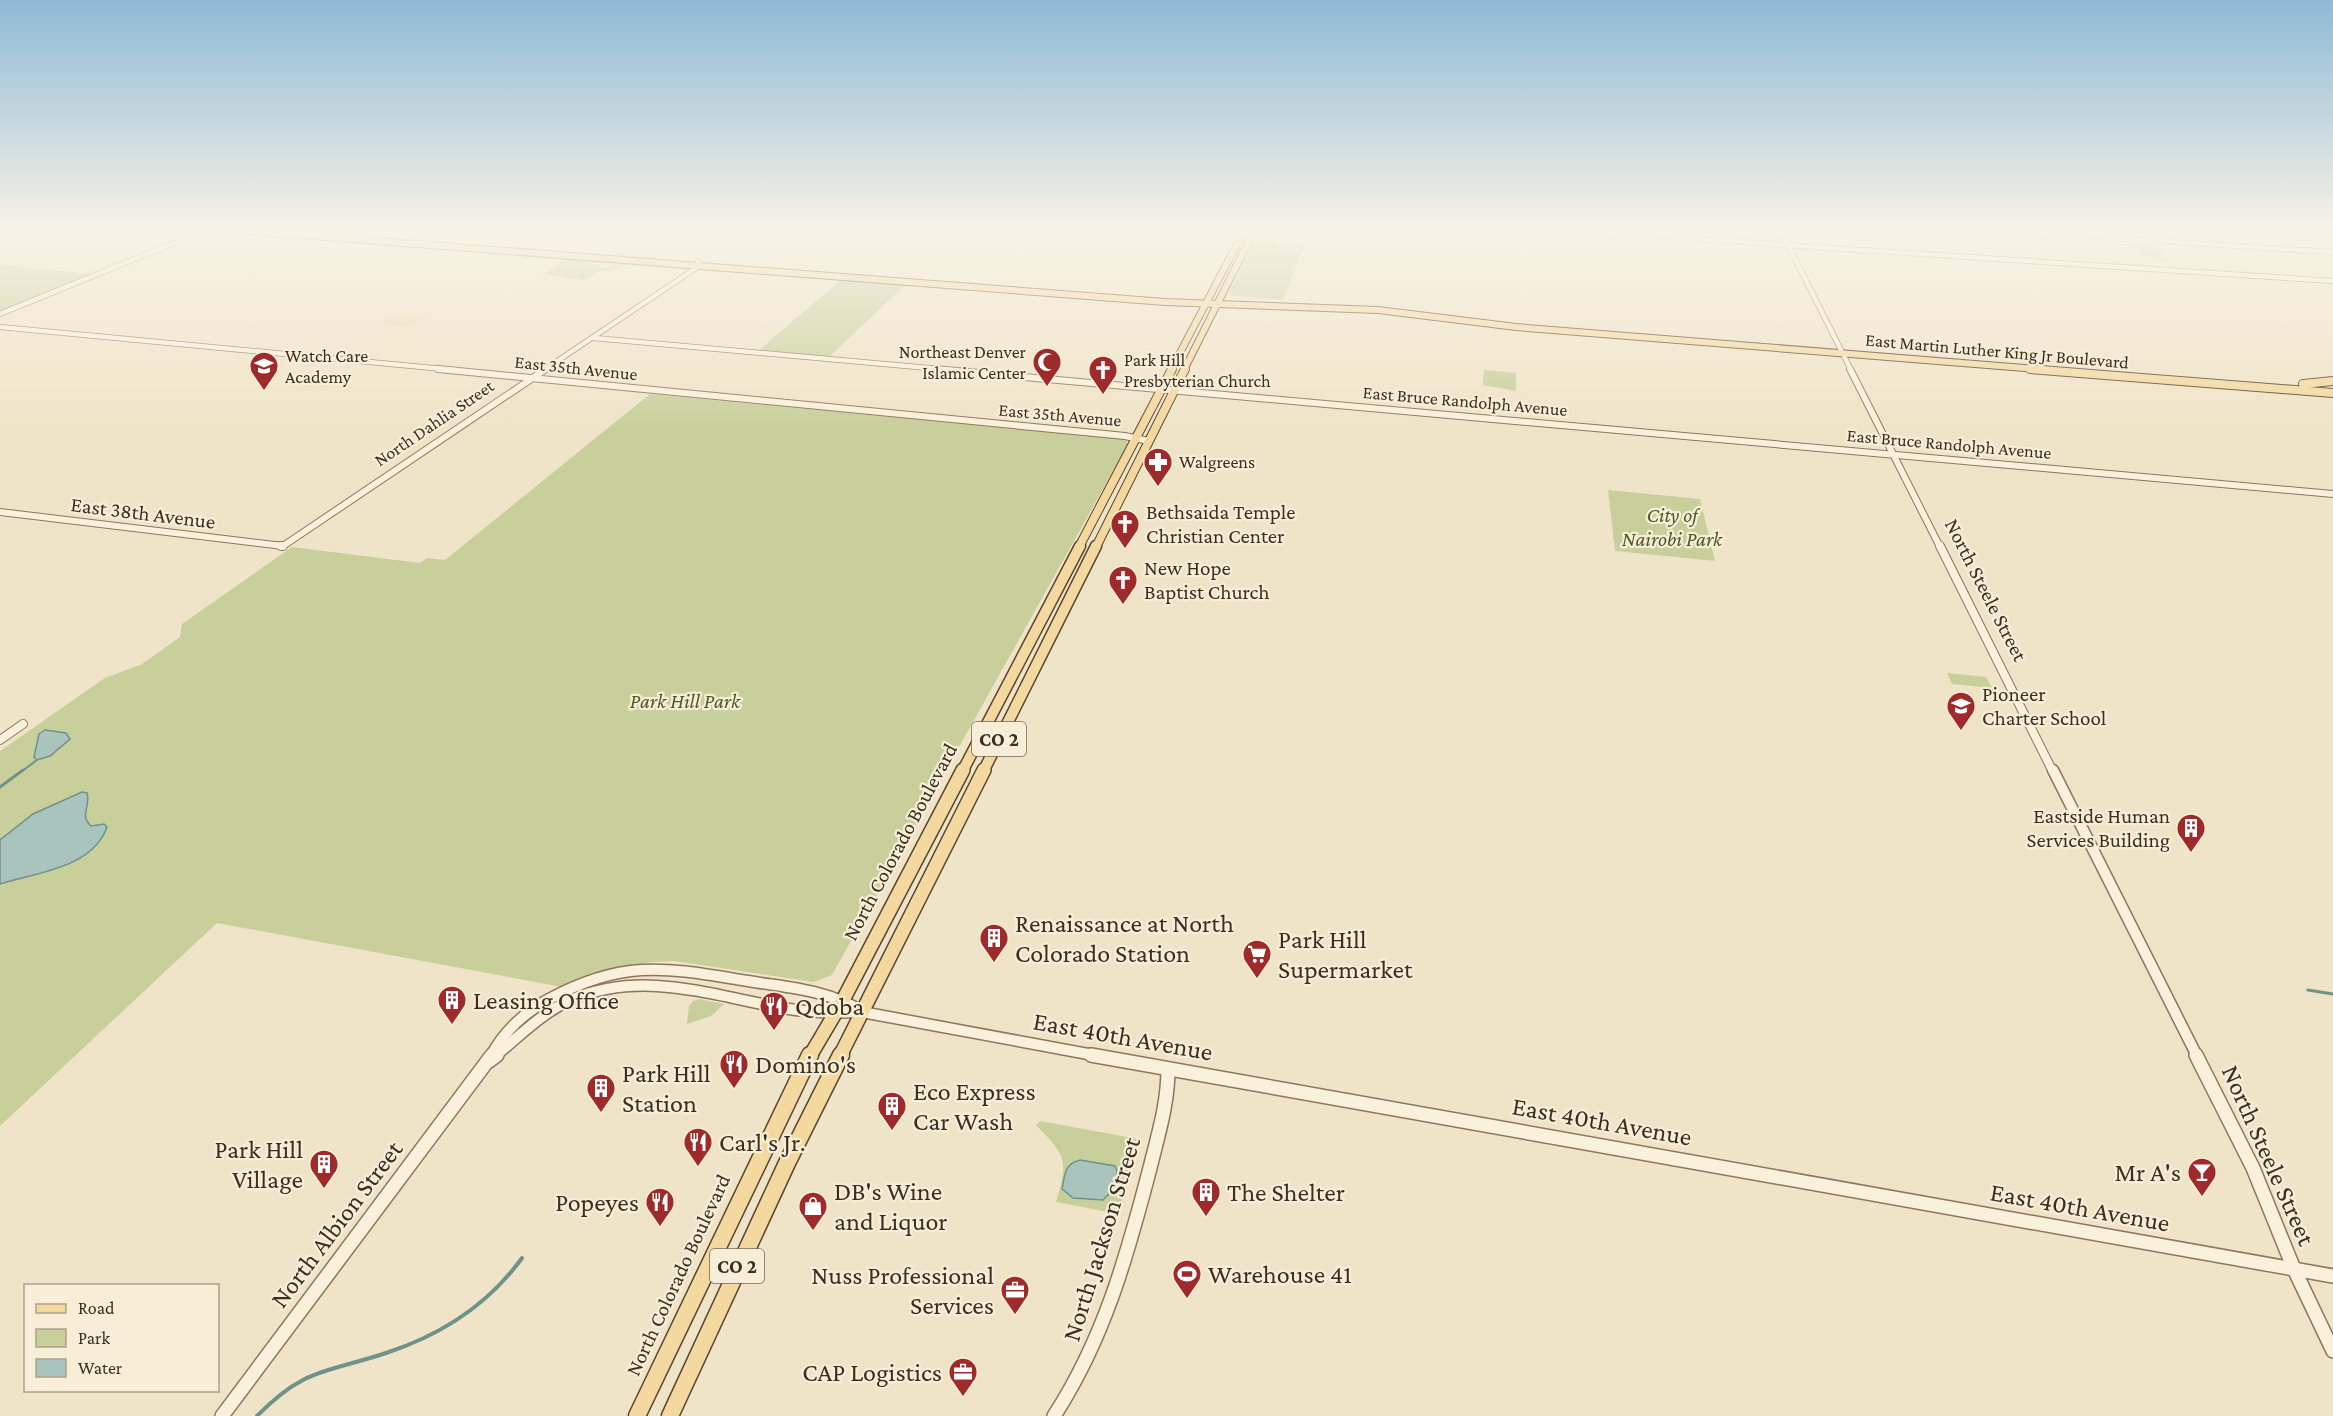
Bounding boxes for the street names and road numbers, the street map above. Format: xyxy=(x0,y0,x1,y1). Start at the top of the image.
street label: East Martin Luther King Jr Boulevard xyxy=(1864,330,2130,373)
street label: East 35th Avenue xyxy=(514,352,639,384)
street label: North Dahlia Street xyxy=(371,375,498,470)
street label: East Bruce Randolph Avenue xyxy=(1362,382,1568,420)
street label: East 35th Avenue xyxy=(998,400,1122,430)
street label: East Bruce Randolph Avenue xyxy=(1846,425,2052,463)
street label: East 38th Avenue xyxy=(69,492,217,534)
street label: North Steele Street xyxy=(1940,515,2033,666)
road number: CO 2 xyxy=(972,722,1026,756)
street label: North Colorado Boulevard xyxy=(838,739,962,945)
street label: East 40th Avenue xyxy=(1031,1006,1215,1067)
street label: North Steele Street xyxy=(2216,1061,2321,1250)
street label: East 40th Avenue xyxy=(1510,1091,1694,1152)
street label: North Jackson Street xyxy=(1057,1133,1146,1345)
street label: North Albion Street xyxy=(264,1135,409,1313)
street label: North Colorado Boulevard xyxy=(621,1170,735,1380)
street label: East 40th Avenue xyxy=(1988,1177,2172,1238)
road number: CO 2 xyxy=(710,1249,764,1283)

